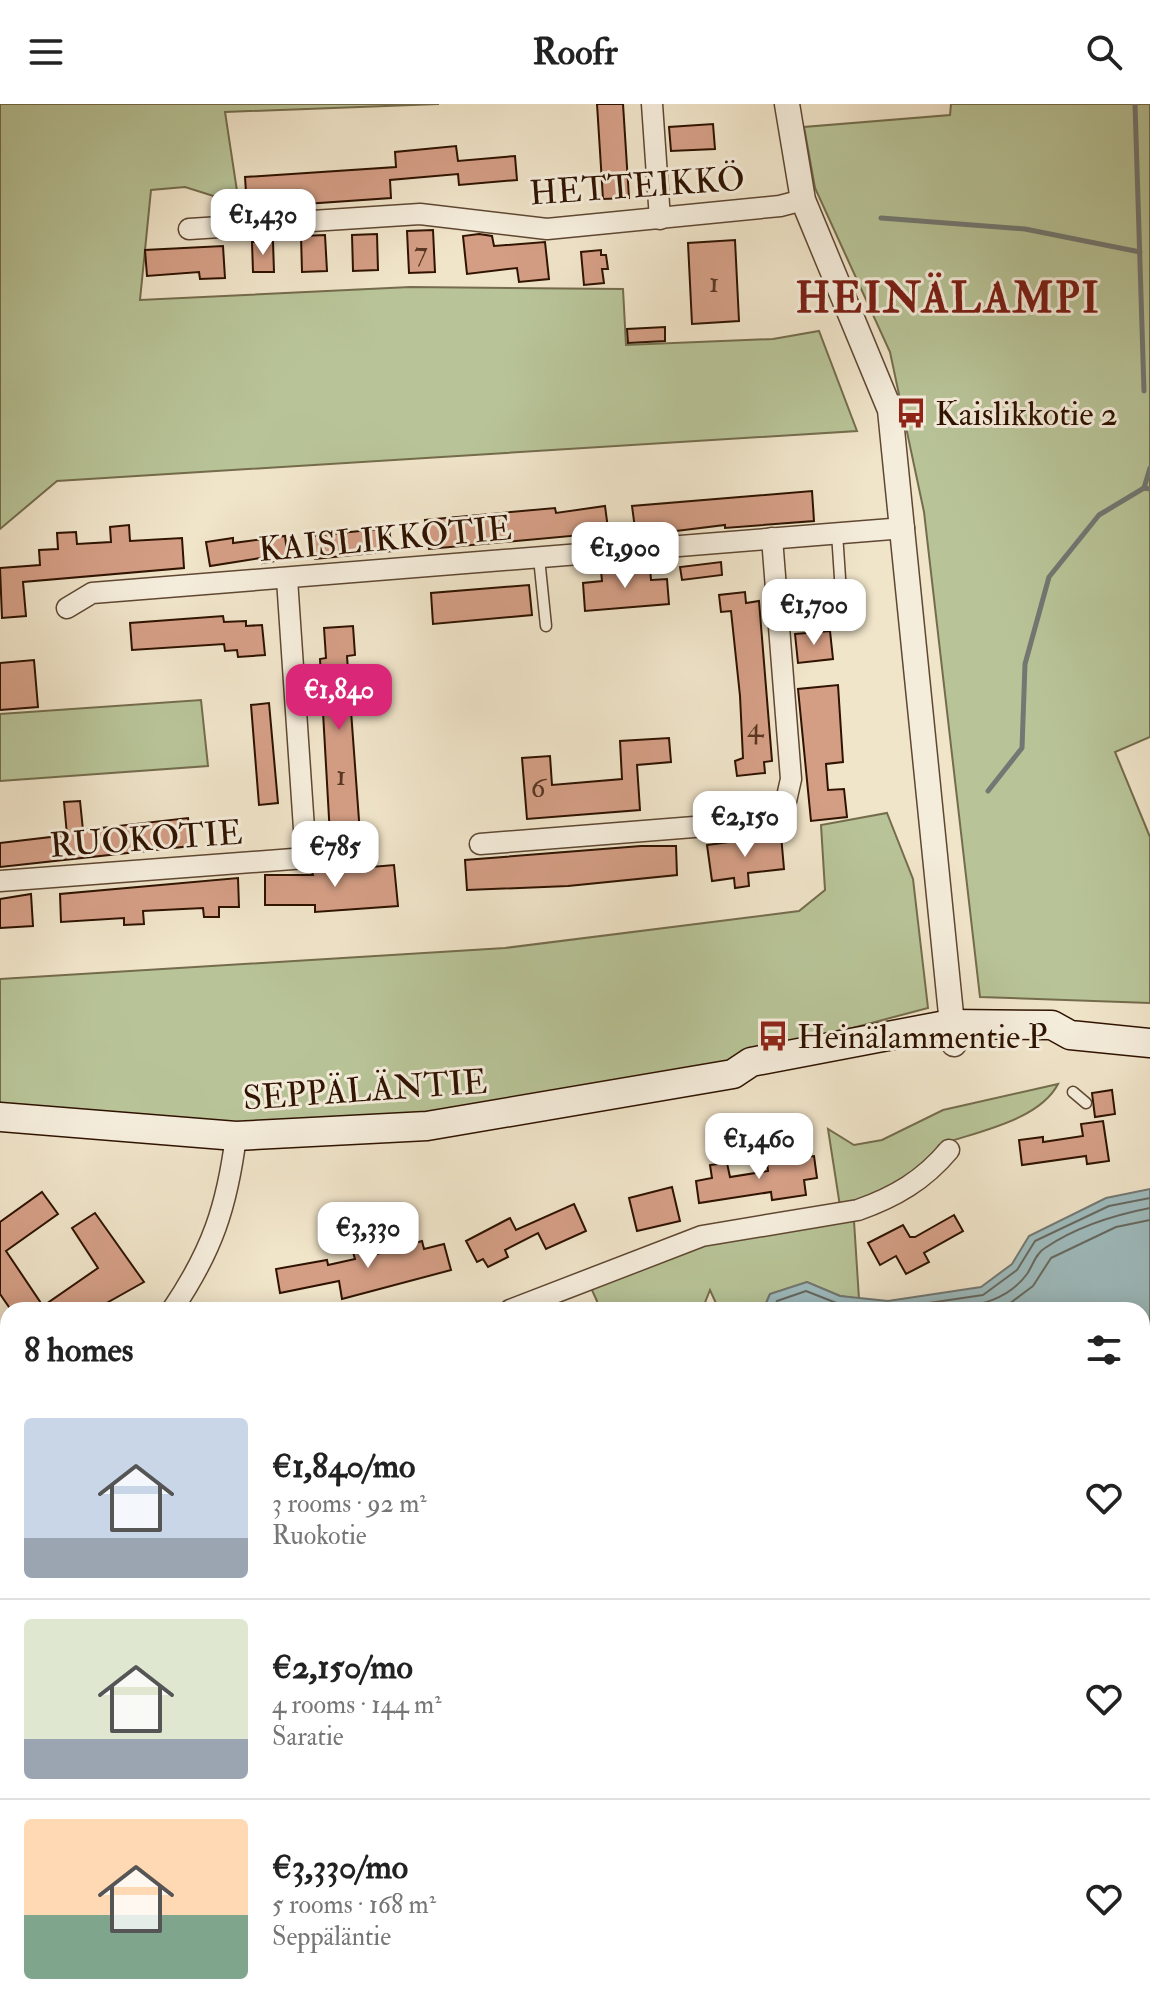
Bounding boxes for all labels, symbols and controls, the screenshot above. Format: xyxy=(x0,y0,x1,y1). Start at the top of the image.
icon: menu xyxy=(24,30,68,74)
text: Roofr xyxy=(532,30,618,75)
icon: search xyxy=(1082,30,1126,74)
street label: HETTEIKKÖ xyxy=(528,158,746,215)
pin: €1,430 xyxy=(198,189,328,257)
text: €1,430 xyxy=(229,199,297,231)
house number: 7 xyxy=(414,233,428,270)
house number: 1 xyxy=(709,264,719,301)
district label: HEINÄLAMPI xyxy=(795,272,1101,325)
place label: Kaislikkotie 2 xyxy=(935,393,1118,436)
bus stop icon: Kaislikkotie 2 xyxy=(894,396,928,430)
street label: KAISLIKKOTIE xyxy=(257,507,513,572)
pin: €1,900 xyxy=(560,522,690,590)
text: €1,900 xyxy=(590,532,660,564)
pin: €1,700 xyxy=(749,579,879,647)
text: €1,700 xyxy=(780,589,848,621)
pin: €1,840 xyxy=(274,664,404,732)
text: €1,840 xyxy=(304,674,374,706)
house number: 4 xyxy=(747,709,765,746)
house number: 1 xyxy=(336,757,346,794)
house number: 6 xyxy=(530,769,547,806)
pin: €2,150 xyxy=(680,791,810,859)
text: €2,150 xyxy=(711,801,779,833)
street label: RUOKOTIE xyxy=(48,811,244,868)
pin: €785 xyxy=(288,821,382,889)
text: €785 xyxy=(310,831,360,863)
place label: Heinälammentie P xyxy=(797,1016,1047,1059)
bus stop icon: Heinälammentie P xyxy=(756,1019,790,1053)
street label: SEPPÄLÄNTIE xyxy=(242,1061,489,1120)
pin: €1,460 xyxy=(694,1113,824,1181)
text: €1,460 xyxy=(723,1123,795,1155)
pin: €3,330 xyxy=(303,1202,433,1270)
text: €3,330 xyxy=(336,1212,400,1244)
icon: filters xyxy=(1082,1328,1126,1372)
text: 8 homes xyxy=(24,1329,133,1372)
text: €1,840/mo xyxy=(272,1445,415,1488)
icon: home xyxy=(88,1450,184,1546)
icon: heart xyxy=(1082,1476,1126,1520)
text: 3 rooms · 92 m² xyxy=(272,1488,427,1520)
text: Ruokotie xyxy=(272,1520,367,1552)
text: €2,150/mo xyxy=(272,1646,413,1689)
icon: home xyxy=(88,1651,184,1747)
icon: heart xyxy=(1082,1677,1126,1721)
text: 4 rooms · 144 m² xyxy=(272,1689,442,1721)
text: Saratie xyxy=(272,1721,344,1753)
text: €3,330/mo xyxy=(272,1846,408,1889)
icon: home xyxy=(88,1851,184,1947)
icon: heart xyxy=(1082,1877,1126,1921)
text: 5 rooms · 168 m² xyxy=(272,1889,436,1921)
text: Seppäläntie xyxy=(272,1921,391,1953)

